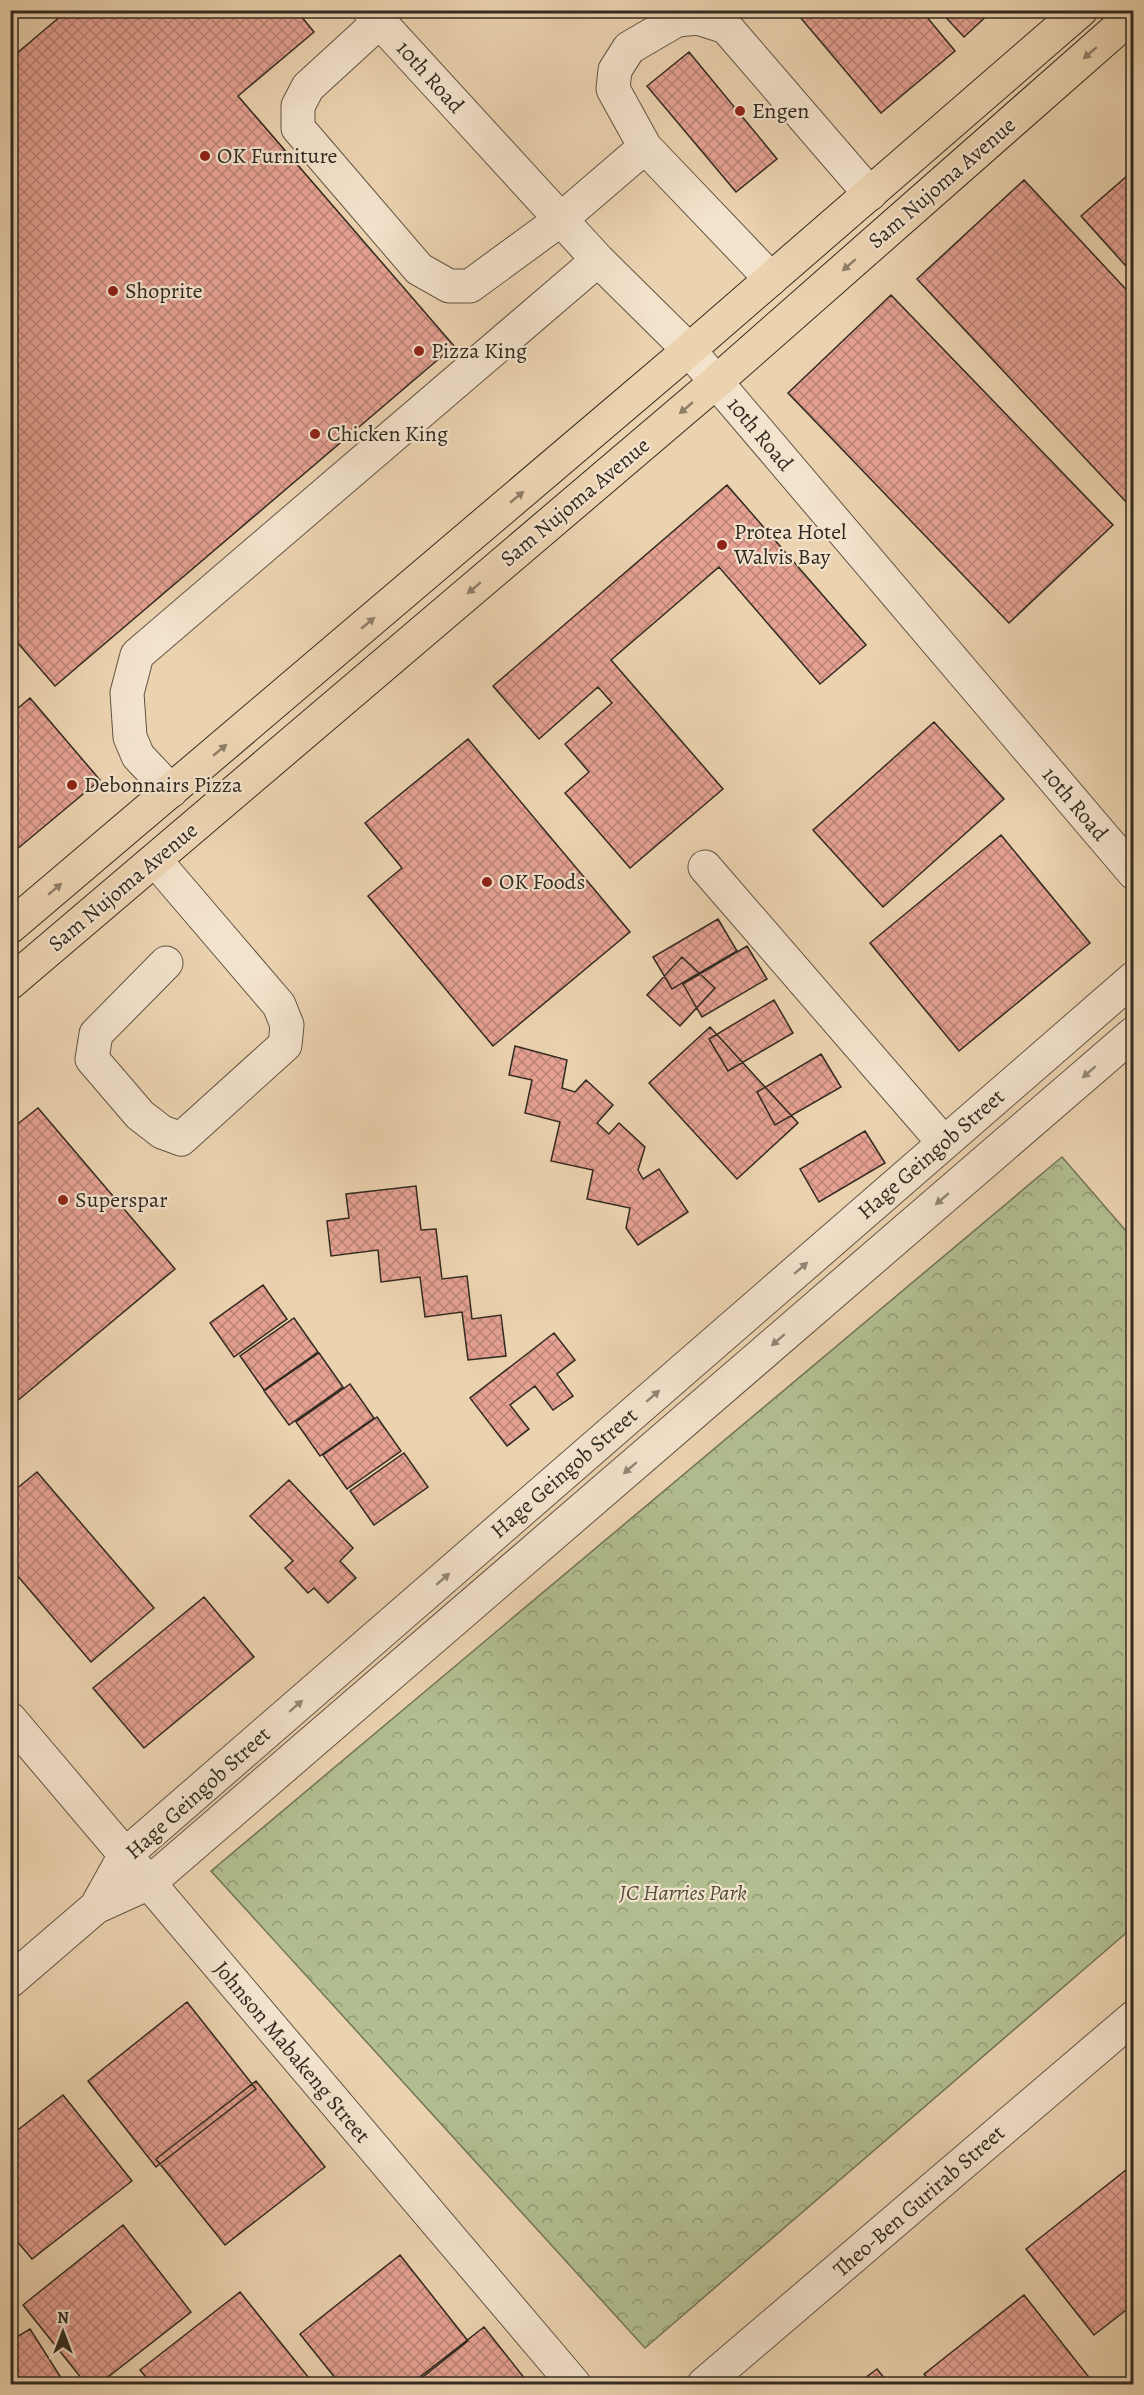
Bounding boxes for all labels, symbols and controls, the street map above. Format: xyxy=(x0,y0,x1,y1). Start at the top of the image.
street label: 10th Road xyxy=(389,34,471,120)
one-way arrow xyxy=(1082,46,1097,60)
place label: Engen xyxy=(752,96,809,126)
marker: Engen xyxy=(733,104,747,118)
street label: Sam Nujoma Avenue xyxy=(862,110,1022,256)
place label: OK Furniture xyxy=(217,141,337,171)
marker: OK Furniture xyxy=(198,149,212,163)
one-way arrow xyxy=(842,258,857,271)
place label: Shoprite xyxy=(125,276,203,306)
marker: Shoprite xyxy=(106,284,120,298)
place label: Pizza King xyxy=(431,336,527,366)
marker: Pizza King xyxy=(412,344,426,358)
street label: 10th Road xyxy=(720,390,800,478)
one-way arrow xyxy=(678,401,694,414)
place label: Chicken King xyxy=(327,419,448,449)
marker: Chicken King xyxy=(308,427,322,441)
street label: Sam Nujoma Avenue xyxy=(494,430,656,574)
one-way arrow xyxy=(509,491,524,504)
place label: Protea Hotel Walvis Bay xyxy=(733,517,846,572)
marker: Protea Hotel Walvis Bay xyxy=(715,538,729,552)
one-way arrow xyxy=(466,582,482,595)
one-way arrow xyxy=(360,617,375,630)
one-way arrow xyxy=(212,743,228,756)
street label: 10th Road xyxy=(1035,760,1115,848)
place label: Debonnairs Pizza xyxy=(84,770,243,800)
marker: Debonnairs Pizza xyxy=(65,778,79,792)
street label: Sam Nujoma Avenue xyxy=(42,815,204,959)
place label: OK Foods xyxy=(499,867,585,897)
marker: OK Foods xyxy=(480,875,494,889)
one-way arrow xyxy=(47,883,63,896)
one-way arrow xyxy=(1082,1065,1097,1078)
street label: Hage Geingob Street xyxy=(851,1082,1011,1226)
place label: Superspar xyxy=(75,1185,168,1215)
one-way arrow xyxy=(935,1192,950,1205)
marker: Superspar xyxy=(56,1193,70,1207)
one-way arrow xyxy=(793,1261,808,1275)
one-way arrow xyxy=(771,1333,786,1346)
one-way arrow xyxy=(645,1389,661,1402)
street label: Hage Geingob Street xyxy=(484,1401,644,1545)
one-way arrow xyxy=(622,1461,638,1474)
one-way arrow xyxy=(435,1572,451,1585)
one-way arrow xyxy=(288,1700,303,1713)
street label: Hage Geingob Street xyxy=(119,1720,277,1866)
park label: JC Harries Park xyxy=(618,1878,747,1908)
street label: Johnson Mabakeng Street xyxy=(207,1955,377,2149)
street label: Theo-Ben Gurirab Street xyxy=(827,2118,1011,2284)
north arrow xyxy=(33,2302,93,2362)
text: N xyxy=(57,2307,69,2329)

